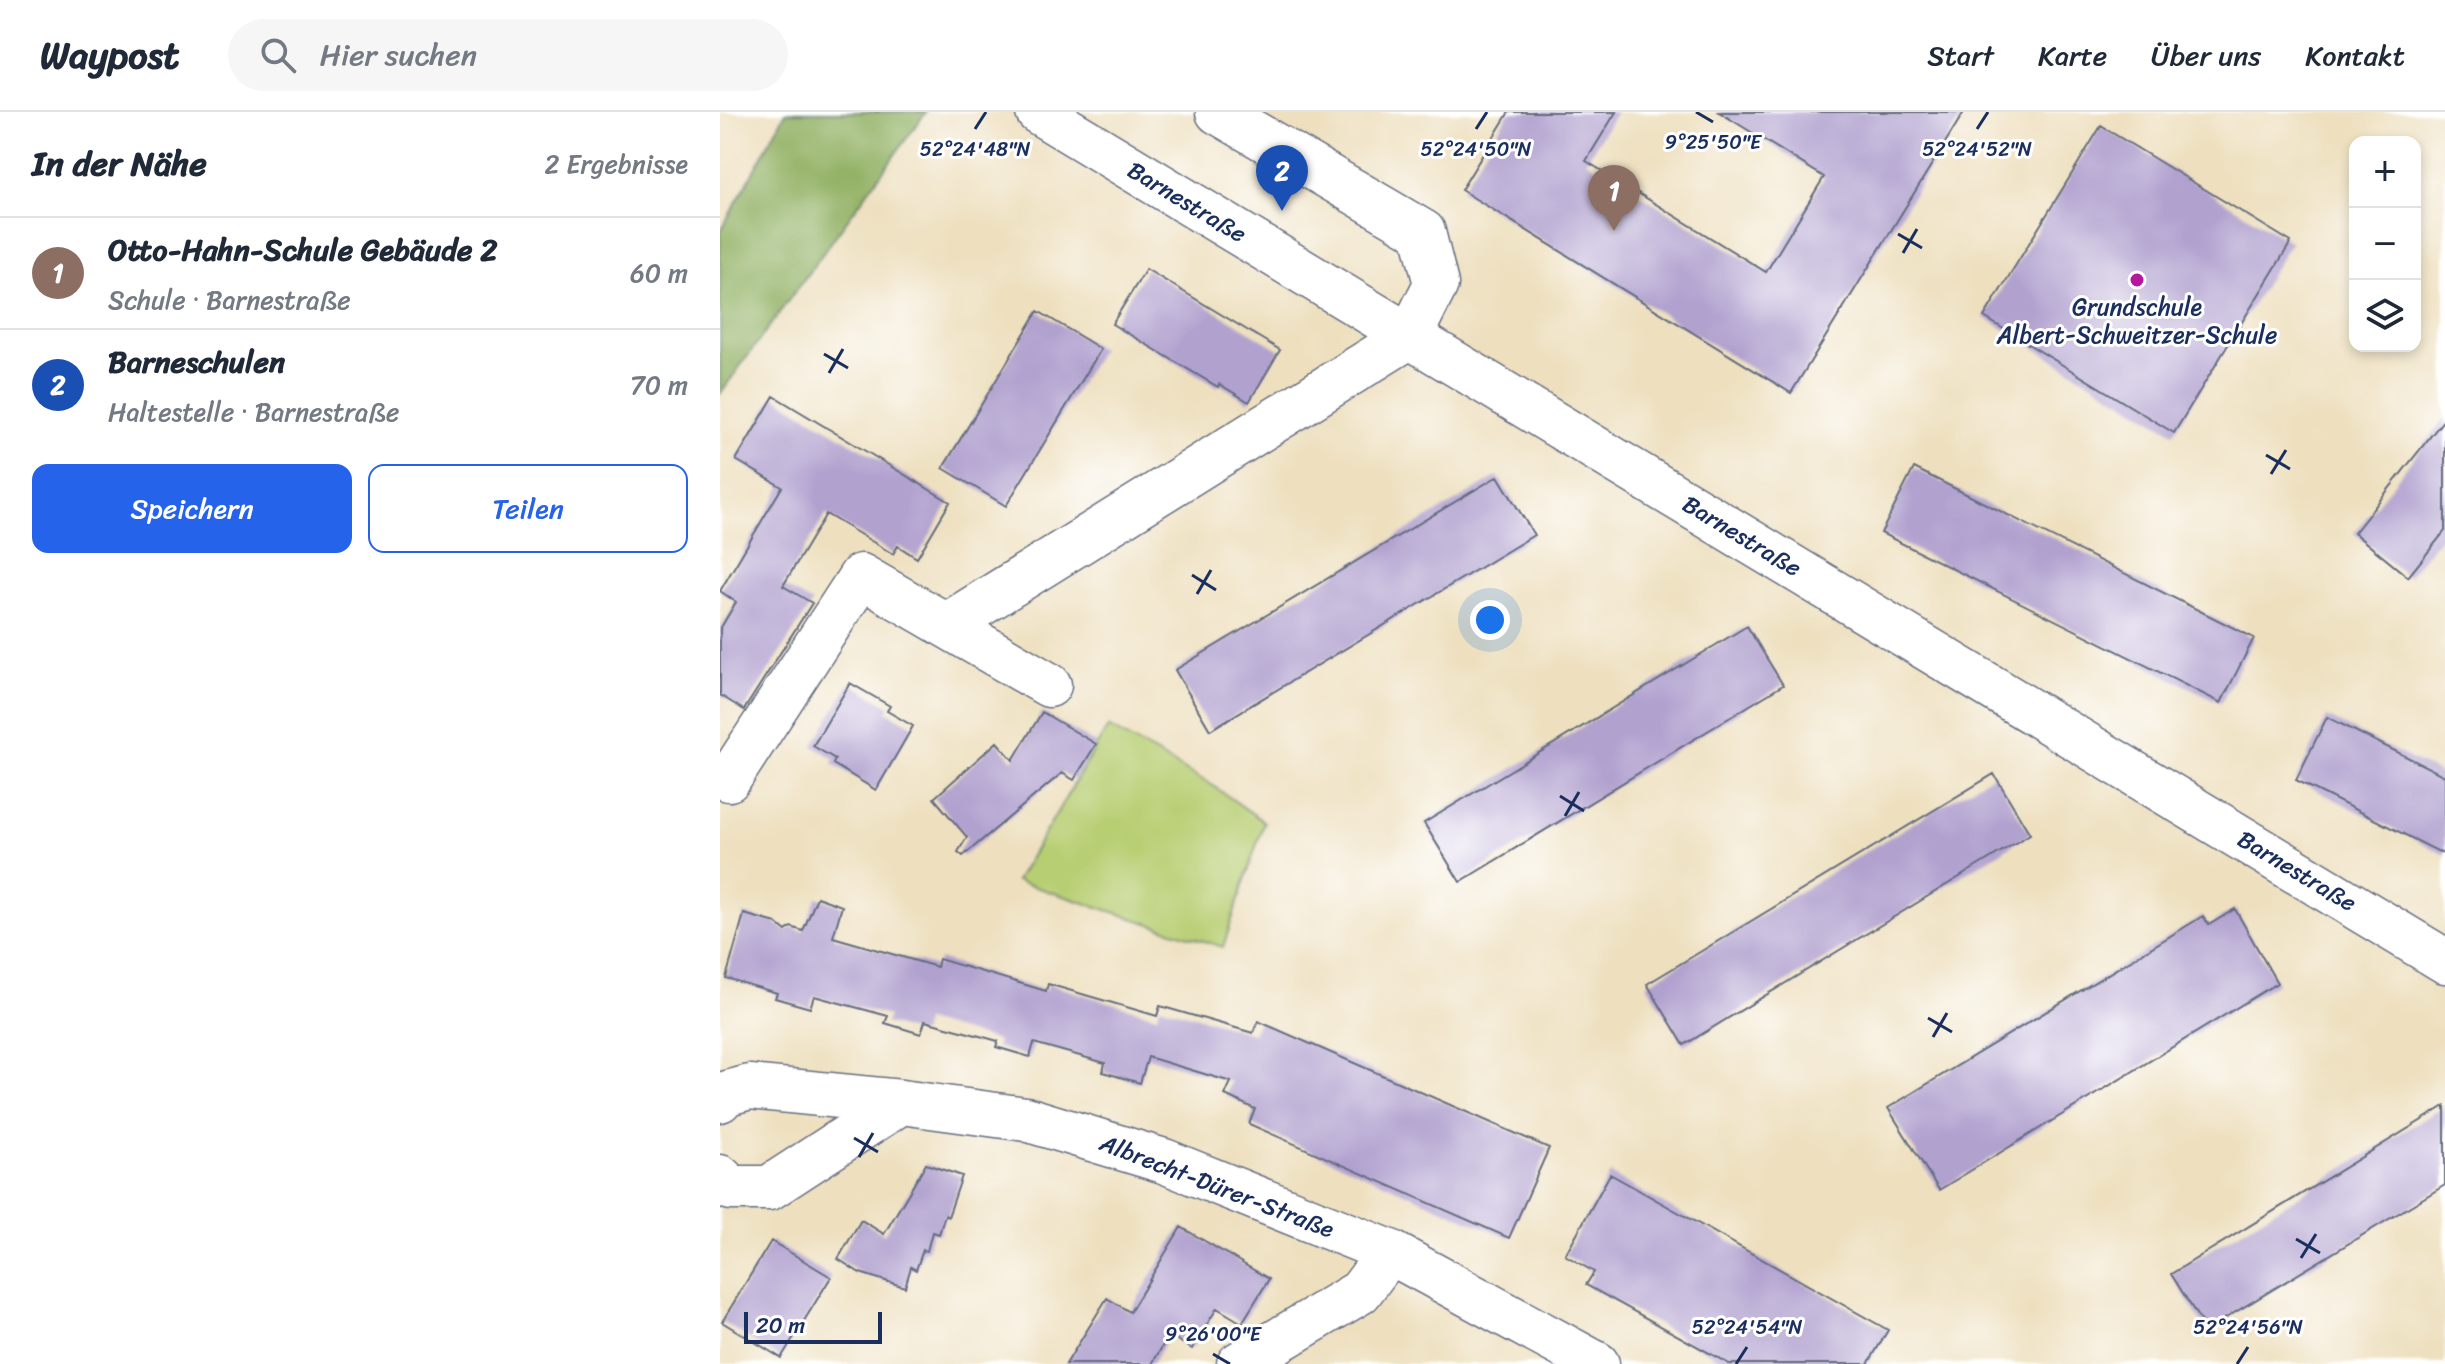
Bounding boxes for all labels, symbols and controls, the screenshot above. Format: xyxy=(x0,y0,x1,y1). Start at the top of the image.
search box xyxy=(228,19,788,91)
text: Waypost xyxy=(40,22,180,89)
text: Hier suchen xyxy=(320,28,477,82)
text: Start xyxy=(1927,31,1994,80)
text: Karte xyxy=(2038,31,2107,80)
text: Über uns xyxy=(2151,31,2261,80)
text: Kontakt xyxy=(2305,31,2405,80)
icon: search xyxy=(256,33,300,77)
text: 9°25'50"E xyxy=(1665,125,1763,160)
text: 52°24'48"N xyxy=(920,132,1030,167)
text: 52°24'50"N xyxy=(1421,132,1532,167)
text: 52°24'52"N xyxy=(1922,132,2032,167)
text: In der Nähe xyxy=(32,134,207,194)
map controls xyxy=(2349,136,2421,352)
button: + xyxy=(2349,136,2421,208)
text: 2 Ergebnisse xyxy=(544,141,688,187)
pin: 2 xyxy=(1256,145,1308,211)
street label: Barnestraße xyxy=(1119,150,1255,254)
pin: 1 xyxy=(1588,165,1640,231)
button: − xyxy=(2349,208,2421,280)
text: Otto-Hahn-Schule Gebäude 2 xyxy=(108,223,498,277)
text: 1 xyxy=(52,250,64,296)
text: 60 m xyxy=(630,250,688,296)
marker: Grundschule Albert-Schweitzer-Schule xyxy=(2128,271,2146,289)
text: Schule · Barnestraße xyxy=(108,277,351,323)
button: layers xyxy=(2349,280,2421,352)
place label: Grundschule Albert-Schweitzer-Schule xyxy=(1996,286,2277,356)
text: Barneschulen xyxy=(108,335,285,389)
text: 2 xyxy=(50,362,66,408)
text: 70 m xyxy=(630,362,688,408)
text: Haltestelle · Barnestraße xyxy=(108,389,399,435)
button: Speichern xyxy=(32,464,352,553)
button: Teilen xyxy=(368,464,688,553)
street label: Barnestraße xyxy=(1674,484,1810,588)
your location xyxy=(1470,600,1510,640)
street label: Barnestraße xyxy=(2229,819,2365,923)
street label: Albrecht-Dürer-Straße xyxy=(1093,1122,1341,1250)
text: 20 m xyxy=(756,1306,805,1345)
scale bar xyxy=(744,1308,882,1344)
text: 52°24'54"N xyxy=(1692,1310,1802,1345)
text: 52°24'56"N xyxy=(2193,1310,2303,1345)
text: 9°26'00"E xyxy=(1165,1317,1263,1352)

